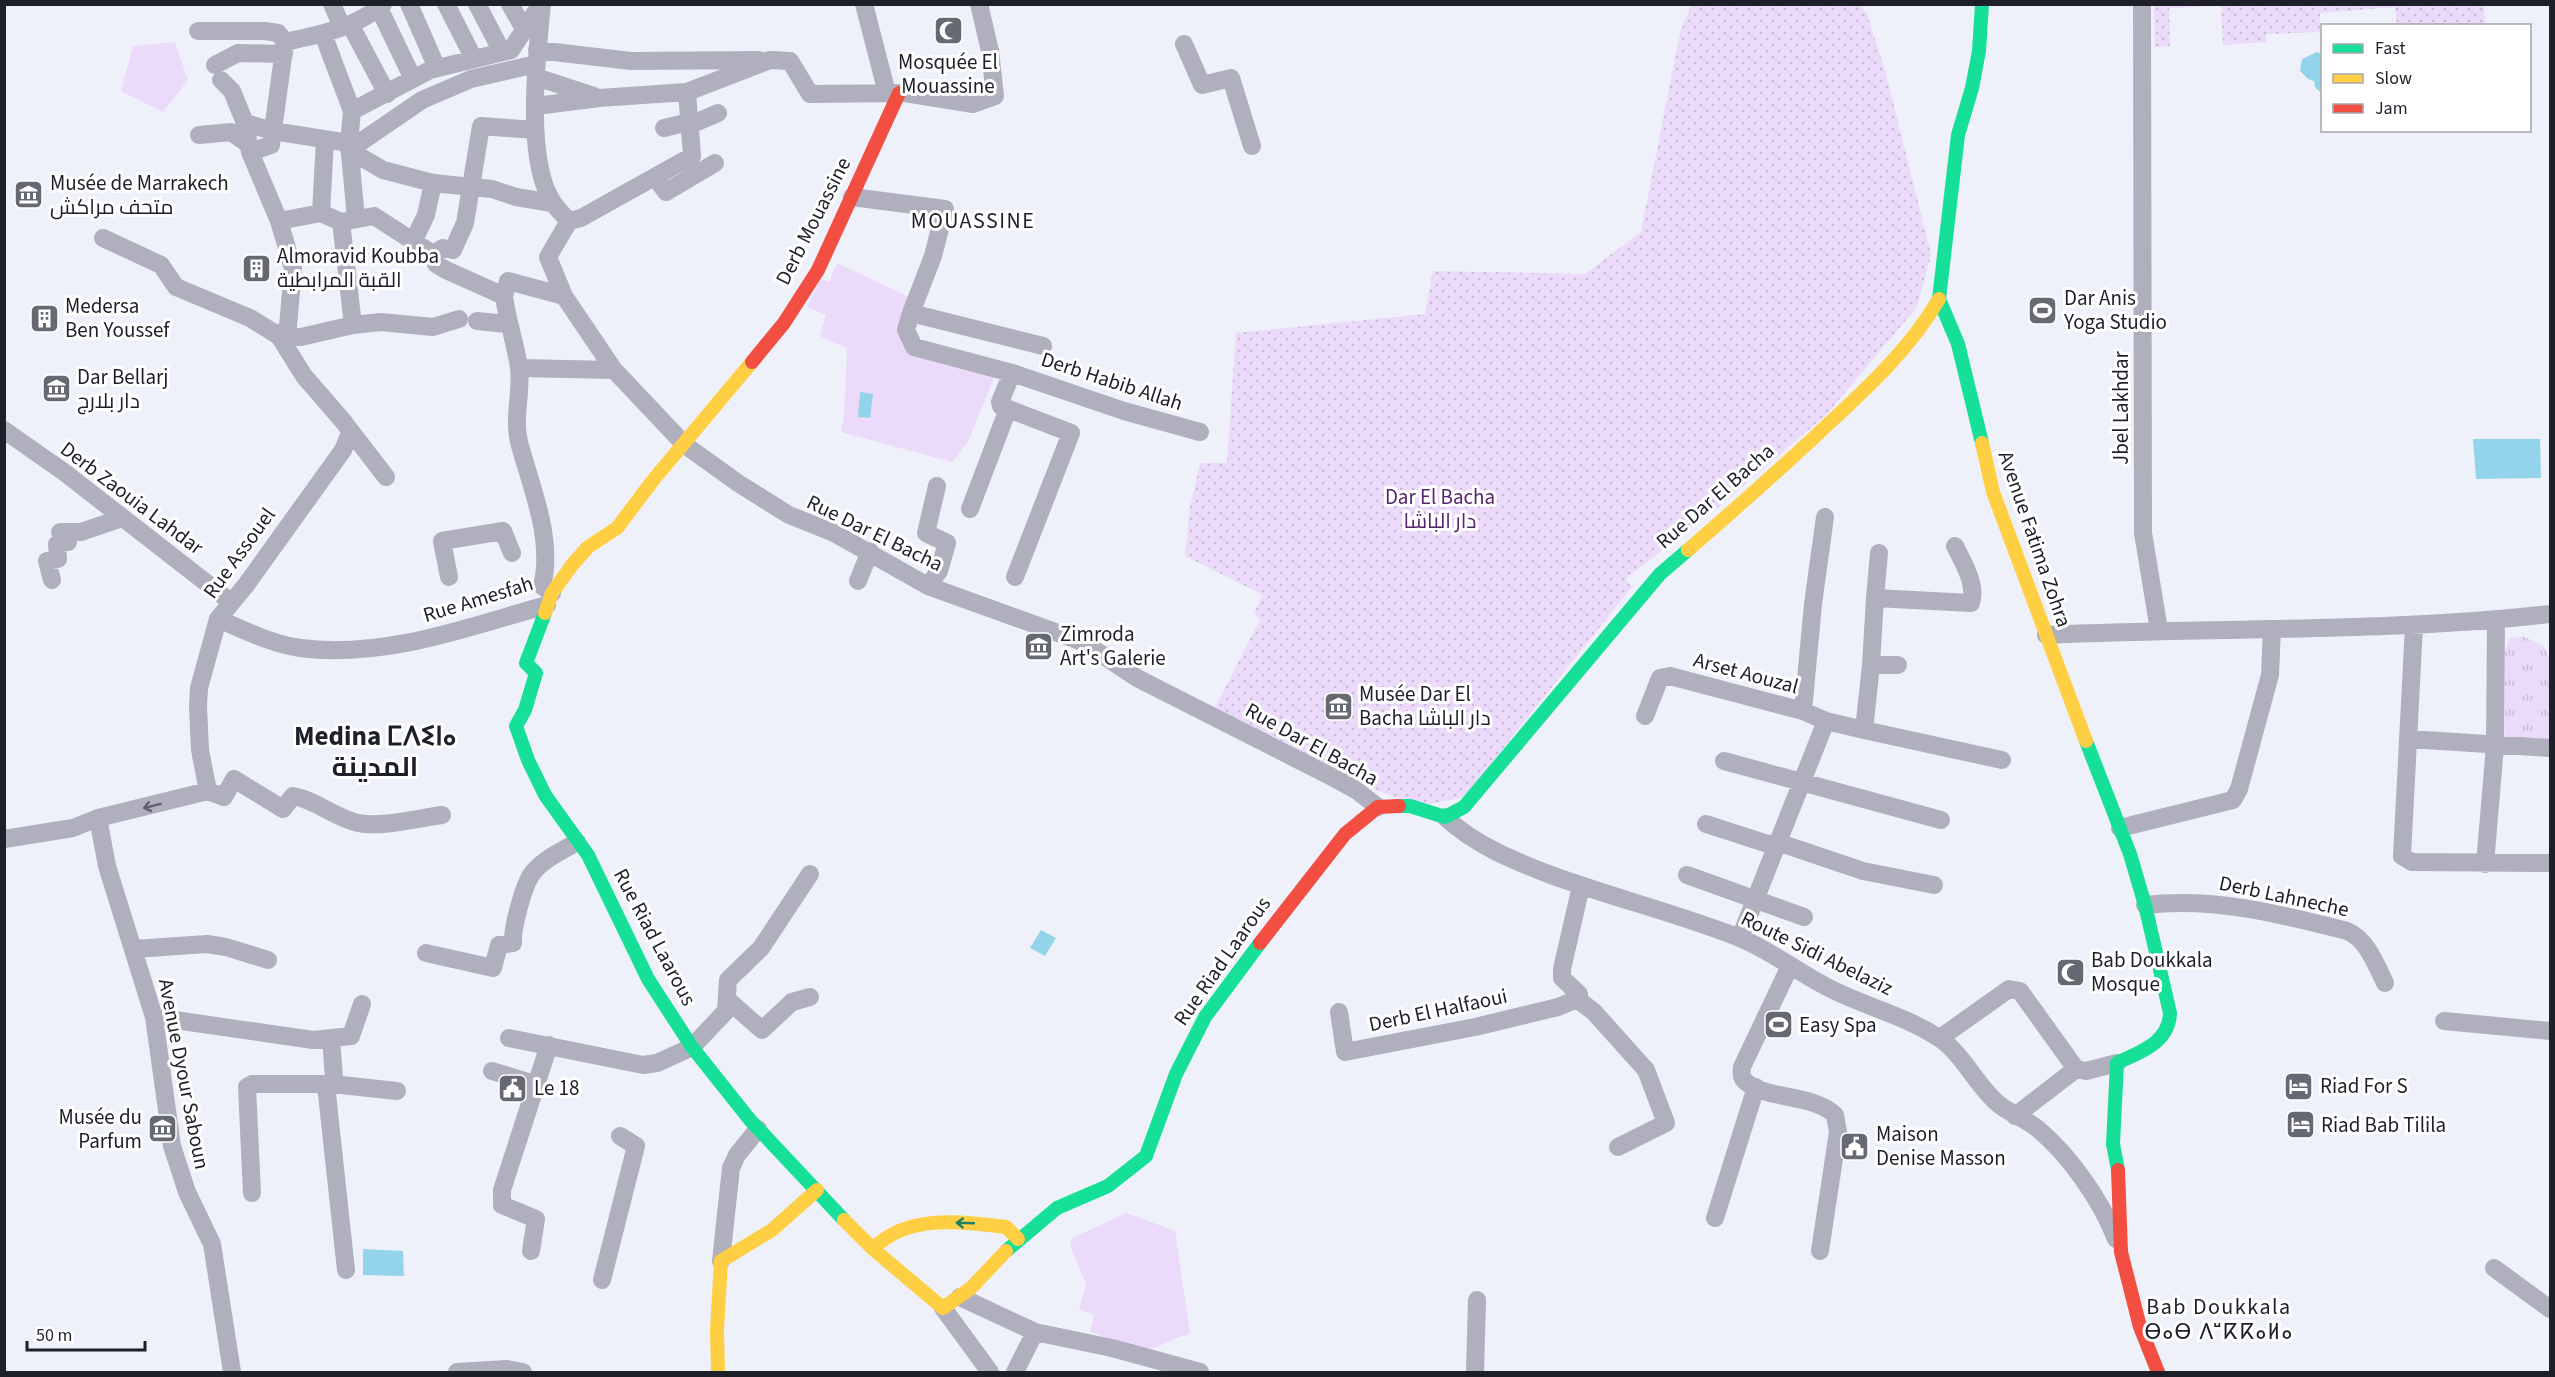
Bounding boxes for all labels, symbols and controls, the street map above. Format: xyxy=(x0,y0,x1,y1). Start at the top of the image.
mosque icon: Mosquée El Mouassine xyxy=(932,15,964,47)
legend xyxy=(2321,24,2531,132)
text: Fast xyxy=(2375,36,2406,61)
place label: Mosquée El Mouassine xyxy=(898,47,998,101)
text: Slow xyxy=(2375,66,2412,91)
text: Jam xyxy=(2375,96,2408,121)
street label: Derb Mouassine xyxy=(768,152,858,290)
place label: Musée de Marrakech متحف مراكش xyxy=(50,168,229,222)
museum icon: Musée de Marrakech متحف مراكش xyxy=(13,179,45,211)
district label: MOUASSINE xyxy=(911,205,1035,237)
place label: Almoravid Koubba القبة المرابطية xyxy=(277,241,439,295)
building icon: Almoravid Koubba القبة المرابطية xyxy=(240,252,272,284)
place label: Dar Anis Yoga Studio xyxy=(2063,283,2167,337)
place label: Medersa Ben Youssef xyxy=(65,291,170,345)
sports icon: Dar Anis Yoga Studio xyxy=(2027,294,2059,326)
building icon: Medersa Ben Youssef xyxy=(28,302,60,334)
street label: Derb Habib Allah xyxy=(1037,344,1187,418)
street label: Jbel Lakhdar xyxy=(2106,350,2136,465)
place label: Dar Bellarj دار بلارج xyxy=(77,362,169,416)
museum icon: Dar Bellarj دار بلارج xyxy=(40,373,72,405)
street label: Derb Zaouia Lahdar xyxy=(54,434,210,562)
street label: Rue Dar El Bacha xyxy=(1649,436,1781,556)
street label: Avenue Fatima Zohra xyxy=(1991,447,2079,631)
park label: Dar El Bacha دار الباشا xyxy=(1385,482,1495,536)
street label: Rue Dar El Bacha xyxy=(802,487,948,579)
street label: Rue Assouel xyxy=(196,501,282,605)
street label: Rue Amesfah xyxy=(419,568,537,630)
place label: Zimroda Art's Galerie xyxy=(1060,619,1166,673)
museum icon: Zimroda Art's Galerie xyxy=(1023,630,1055,662)
street label: Arset Aouzal xyxy=(1690,645,1802,701)
place label: Musée Dar El Bacha دار الباشا xyxy=(1359,679,1491,733)
museum icon: Musée Dar El Bacha دار الباشا xyxy=(1322,690,1354,722)
street label: Rue Dar El Bacha xyxy=(1240,695,1384,793)
district label: Medina ⵎⴷⵉⵏⴰ المدينة xyxy=(294,717,456,787)
one-way arrow xyxy=(143,801,162,813)
street label: Rue Riad Laarous xyxy=(606,863,704,1011)
street label: Derb Lahneche xyxy=(2216,868,2352,924)
street label: Rue Riad Laarous xyxy=(1166,890,1278,1032)
street label: Route Sidi Abelaziz xyxy=(1736,903,1898,1003)
place label: Bab Doukkala Mosque xyxy=(2091,945,2213,999)
mosque icon: Bab Doukkala Mosque xyxy=(2054,956,2086,988)
street label: Avenue Dyour Saboun xyxy=(151,976,217,1172)
street label: Derb El Halfaoui xyxy=(1366,981,1510,1039)
sports icon: Easy Spa xyxy=(1762,1009,1794,1041)
place label: Easy Spa xyxy=(1799,1010,1877,1040)
hotel icon: Riad For S xyxy=(2283,1070,2315,1102)
place label: Riad For S xyxy=(2320,1071,2408,1101)
public building icon: Le 18 xyxy=(497,1072,529,1104)
place label: Le 18 xyxy=(534,1073,579,1103)
place label: Musée du Parfum xyxy=(58,1102,142,1156)
hotel icon: Riad Bab Tilila xyxy=(2284,1109,2316,1141)
place label: Riad Bab Tilila xyxy=(2321,1110,2446,1140)
museum icon: Musée du Parfum xyxy=(147,1113,179,1145)
place label: Maison Denise Masson xyxy=(1876,1119,2006,1173)
public building icon: Maison Denise Masson xyxy=(1839,1130,1871,1162)
one-way arrow xyxy=(955,1218,975,1229)
district label: Bab Doukkala ⴱⴰⴱ ⴷⵯⴽⴽⴰⵍⴰ xyxy=(2144,1291,2294,1348)
scale bar xyxy=(27,1314,146,1352)
text: 50 m xyxy=(36,1323,72,1348)

